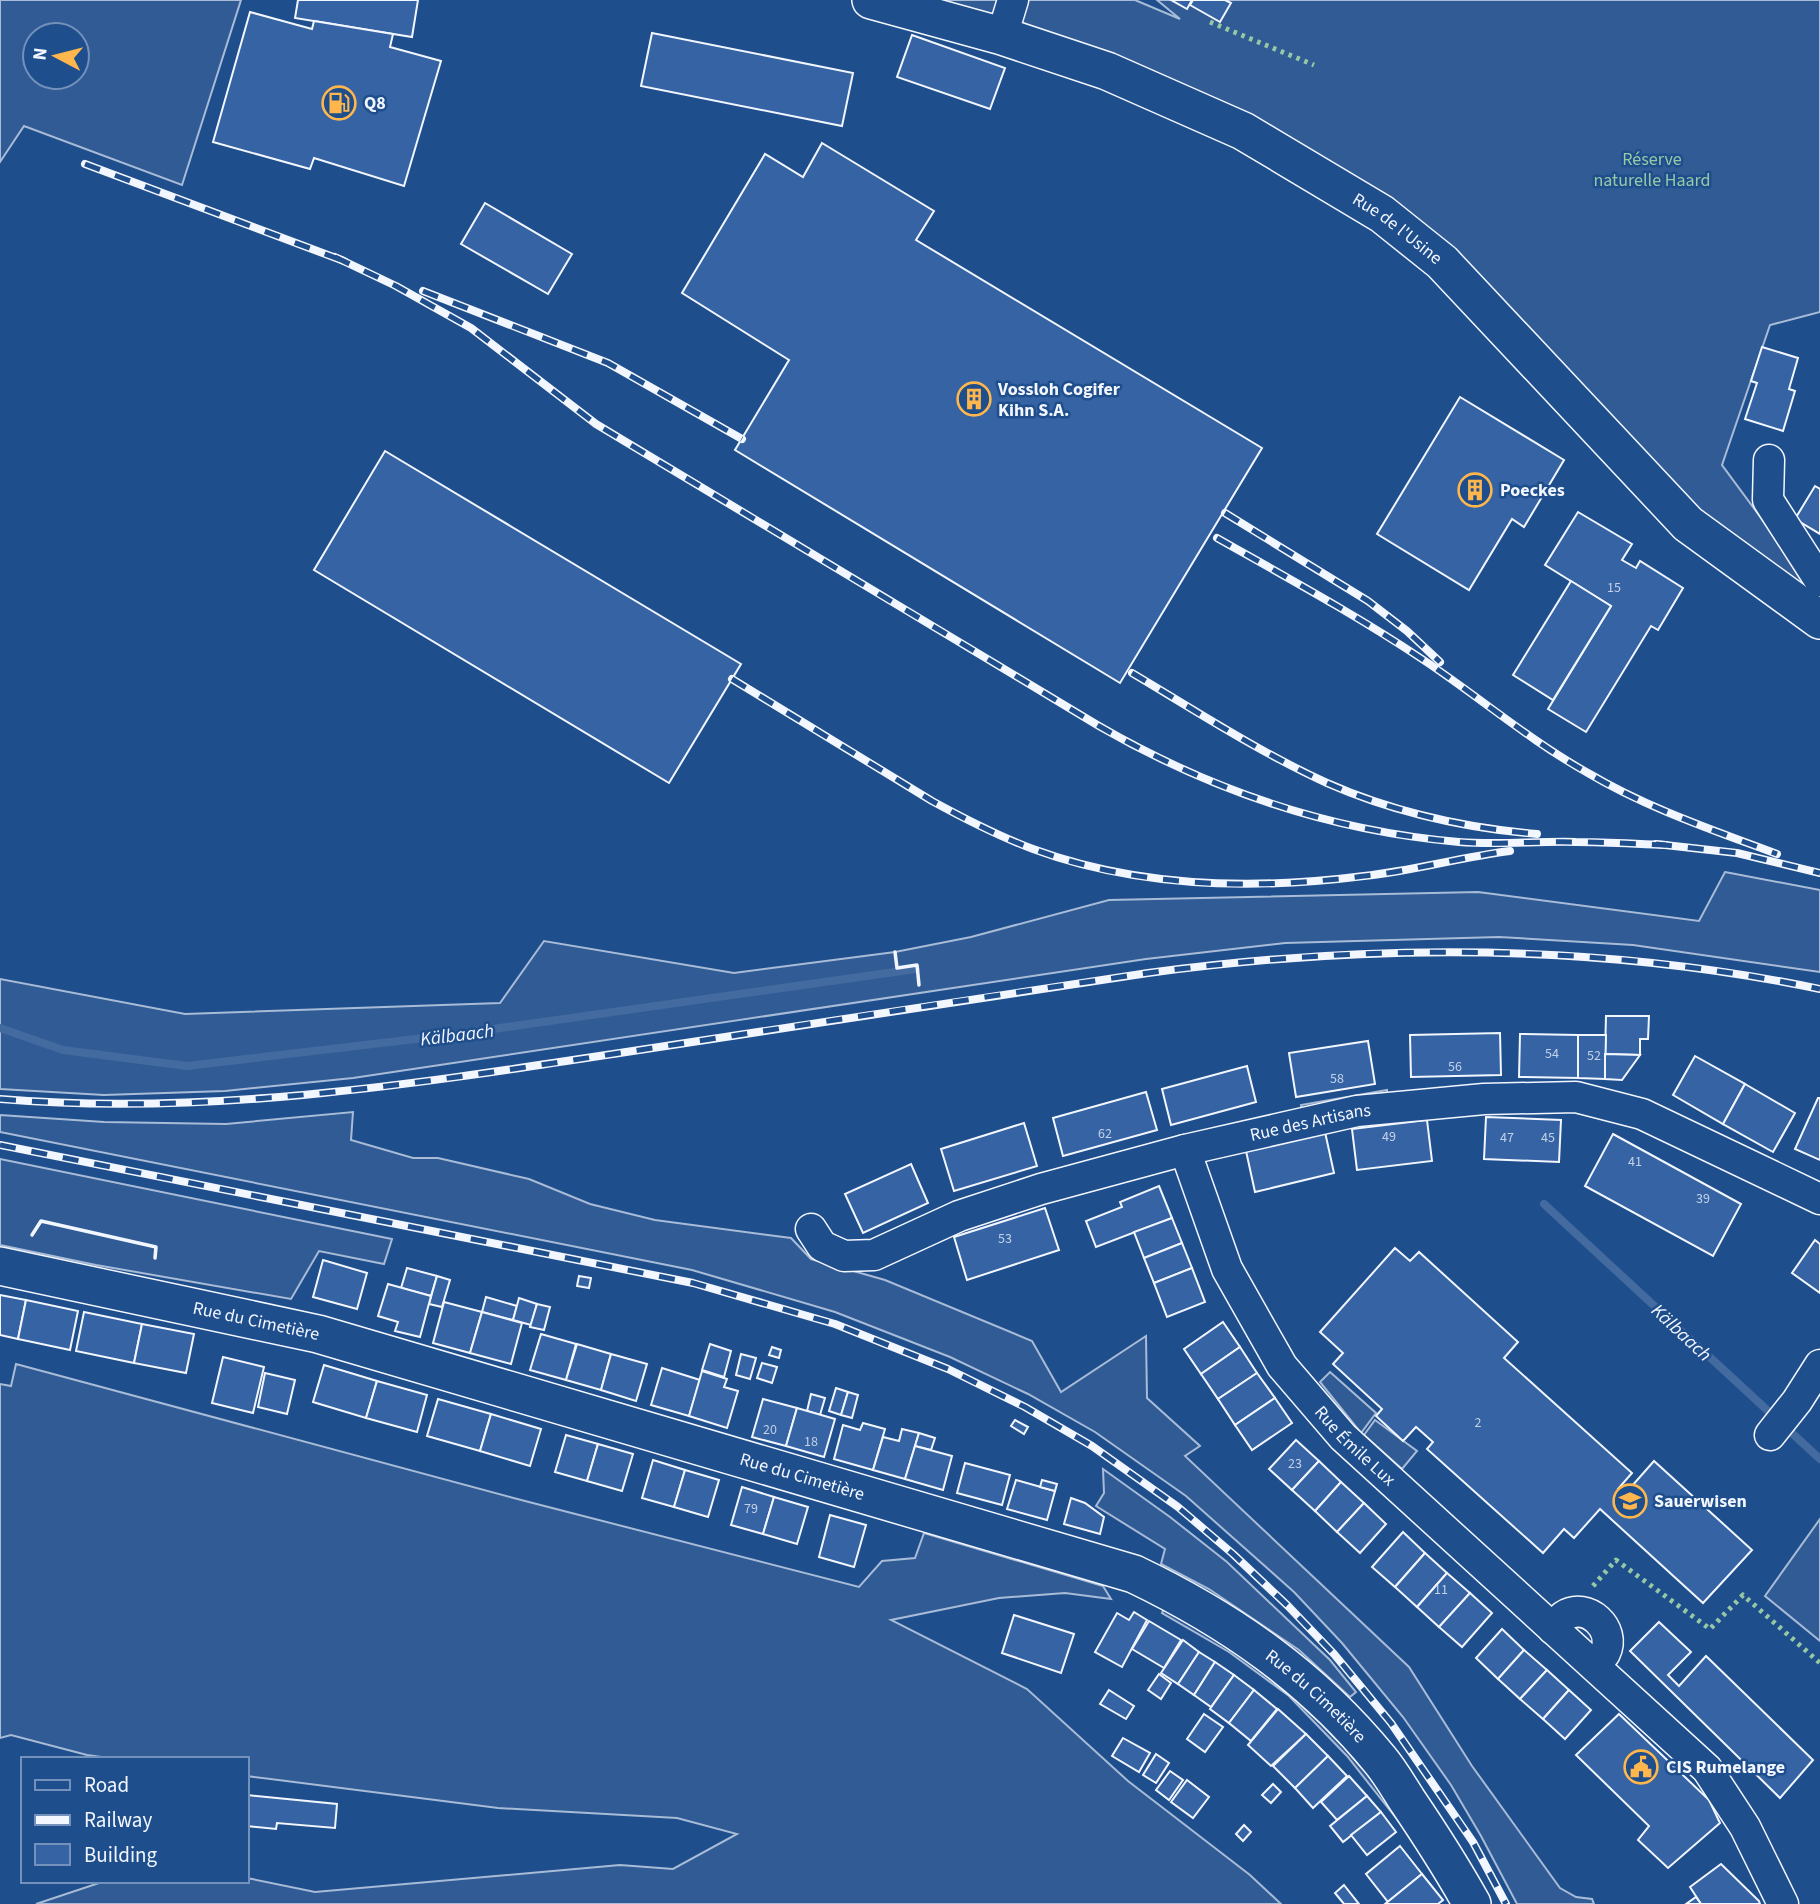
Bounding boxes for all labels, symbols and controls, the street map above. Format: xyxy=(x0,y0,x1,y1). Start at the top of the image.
north arrow xyxy=(21,21,91,91)
text: N xyxy=(26,46,55,62)
fuel station icon: Q8 xyxy=(320,84,358,122)
place label: Q8 xyxy=(364,91,386,116)
park label: Réserve naturelle Haard xyxy=(1593,147,1711,193)
street label: Rue de l'Usine xyxy=(1348,187,1447,271)
place label: Vossloh Cogifer Kihn S.A. xyxy=(997,377,1121,423)
building icon: Vossloh Cogifer Kihn S.A. xyxy=(955,380,993,418)
building icon: Poeckes xyxy=(1456,471,1494,509)
place label: Poeckes xyxy=(1500,478,1565,503)
house number: 15 xyxy=(1607,578,1621,598)
water label: Kälbaach xyxy=(419,1018,496,1053)
house number: 54 xyxy=(1545,1044,1559,1064)
house number: 52 xyxy=(1587,1046,1601,1066)
house number: 56 xyxy=(1448,1057,1462,1077)
house number: 58 xyxy=(1330,1069,1344,1089)
street label: Rue des Artisans xyxy=(1248,1098,1372,1148)
house number: 62 xyxy=(1098,1124,1112,1144)
house number: 49 xyxy=(1382,1127,1396,1147)
house number: 47 xyxy=(1500,1128,1514,1148)
house number: 45 xyxy=(1541,1128,1555,1148)
house number: 41 xyxy=(1628,1152,1642,1172)
house number: 39 xyxy=(1696,1189,1710,1209)
house number: 53 xyxy=(998,1229,1012,1249)
street label: Rue du Cimetière xyxy=(190,1296,322,1347)
water label: Kälbaach xyxy=(1645,1298,1717,1368)
street label: Rue Émile Lux xyxy=(1308,1400,1401,1492)
house number: 2 xyxy=(1475,1413,1482,1433)
house number: 20 xyxy=(763,1420,777,1440)
house number: 18 xyxy=(804,1432,818,1452)
street label: Rue du Cimetière xyxy=(737,1447,868,1507)
house number: 23 xyxy=(1288,1454,1302,1474)
school or university icon: Sauerwisen xyxy=(1611,1482,1649,1520)
place label: Sauerwisen xyxy=(1654,1489,1747,1514)
house number: 79 xyxy=(744,1499,758,1519)
house number: 11 xyxy=(1434,1580,1448,1600)
street label: Rue du Cimetière xyxy=(1260,1644,1372,1749)
public building icon: CIS Rumelange xyxy=(1622,1748,1660,1786)
place label: CIS Rumelange xyxy=(1666,1755,1785,1780)
legend xyxy=(21,1757,248,1883)
text: Road xyxy=(84,1770,129,1800)
text: Railway xyxy=(84,1805,152,1835)
text: Building xyxy=(84,1840,158,1870)

